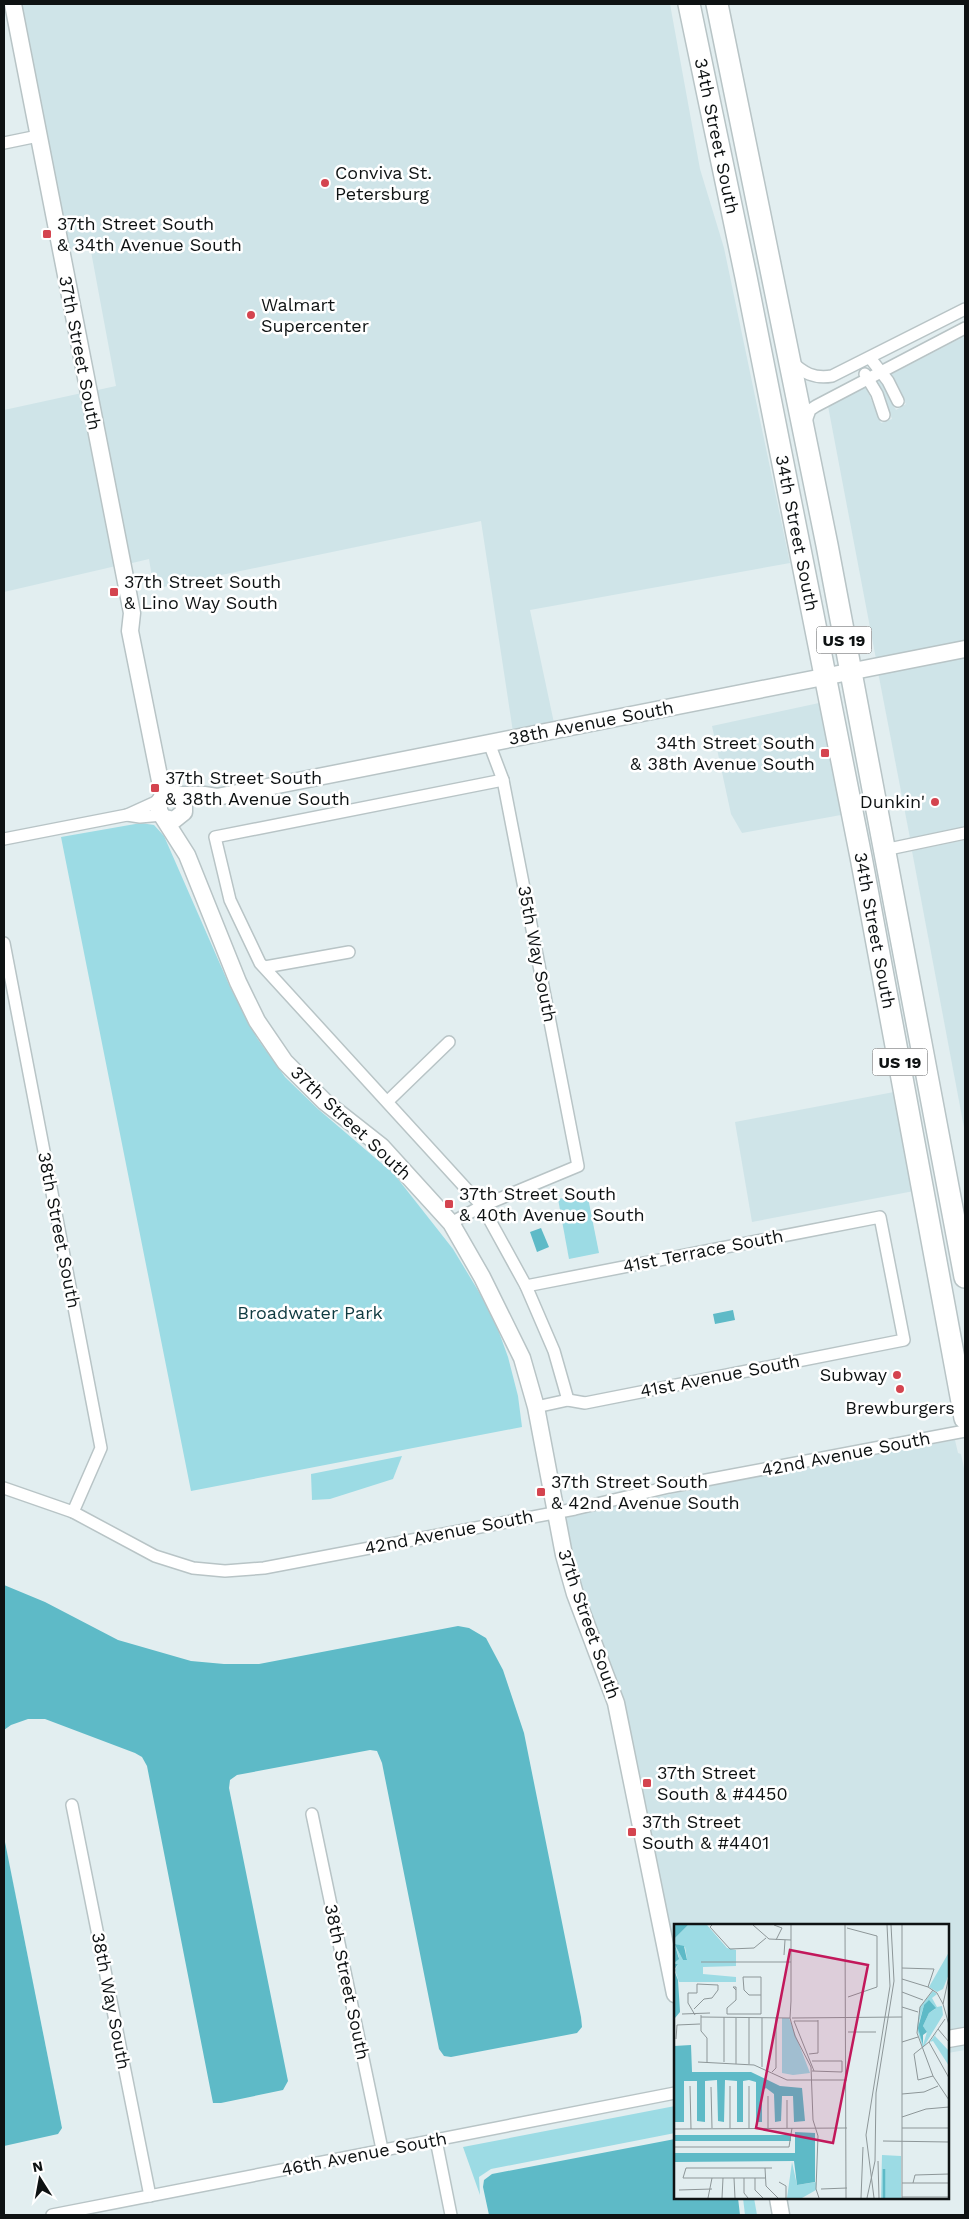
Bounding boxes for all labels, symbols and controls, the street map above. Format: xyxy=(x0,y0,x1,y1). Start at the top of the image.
street label: 34th Street South xyxy=(691,56,744,216)
place label: Conviva St. Petersburg xyxy=(335,162,432,204)
marker: Conviva St. Petersburg xyxy=(319,177,331,189)
place label: 37th Street South & 34th Avenue South xyxy=(57,213,242,255)
marker: 37th Street South & 34th Avenue South xyxy=(41,228,53,240)
street label: 37th Street South xyxy=(55,274,106,432)
place label: Walmart Supercenter xyxy=(261,294,369,336)
marker: Walmart Supercenter xyxy=(245,309,257,321)
street label: 34th Street South xyxy=(772,453,823,613)
place label: 37th Street South & Lino Way South xyxy=(124,571,281,613)
marker: 37th Street South & Lino Way South xyxy=(108,586,120,598)
road number: US 19 xyxy=(816,626,872,654)
street label: 38th Avenue South xyxy=(507,696,675,749)
place label: 34th Street South & 38th Avenue South xyxy=(630,732,815,774)
marker: 34th Street South & 38th Avenue South xyxy=(819,747,831,759)
place label: 37th Street South & 38th Avenue South xyxy=(165,767,350,809)
marker: 37th Street South & 38th Avenue South xyxy=(149,782,161,794)
place label: Dunkin' xyxy=(860,791,925,812)
marker: Dunkin' xyxy=(929,796,941,808)
street label: 34th Street South xyxy=(850,850,900,1010)
street label: 35th Way South xyxy=(514,884,561,1024)
road number: US 19 xyxy=(872,1048,928,1076)
street label: 37th Street South xyxy=(287,1061,416,1184)
street label: 38th Street South xyxy=(34,1150,85,1310)
place label: 37th Street South & 40th Avenue South xyxy=(459,1183,645,1225)
marker: 37th Street South & 40th Avenue South xyxy=(443,1198,455,1210)
street label: 41st Terrace South xyxy=(621,1225,785,1276)
park label: Broadwater Park xyxy=(237,1302,383,1323)
street label: 41st Avenue South xyxy=(638,1350,801,1401)
place label: Subway xyxy=(820,1364,888,1385)
marker: Subway xyxy=(891,1369,903,1381)
marker: Brewburgers xyxy=(894,1383,906,1395)
place label: Brewburgers xyxy=(845,1397,955,1418)
street label: 42nd Avenue South xyxy=(760,1427,932,1480)
place label: 37th Street South & 42nd Avenue South xyxy=(551,1471,740,1513)
marker: 37th Street South & 42nd Avenue South xyxy=(535,1486,547,1498)
street label: 42nd Avenue South xyxy=(363,1505,535,1558)
street label: 37th Street South xyxy=(554,1546,625,1702)
place label: 37th Street South & #4450 xyxy=(657,1762,788,1804)
marker: 37th Street South & #4450 xyxy=(641,1777,653,1789)
place label: 37th Street South & #4401 xyxy=(642,1811,769,1853)
marker: 37th Street South & #4401 xyxy=(626,1826,638,1838)
street label: 38th Street South xyxy=(321,1902,374,2062)
inset map xyxy=(674,1924,949,2199)
street label: 38th Way South xyxy=(88,1931,135,2071)
street label: 46th Avenue South xyxy=(279,2127,448,2180)
north arrow xyxy=(15,2154,65,2204)
text: N xyxy=(31,2157,44,2175)

